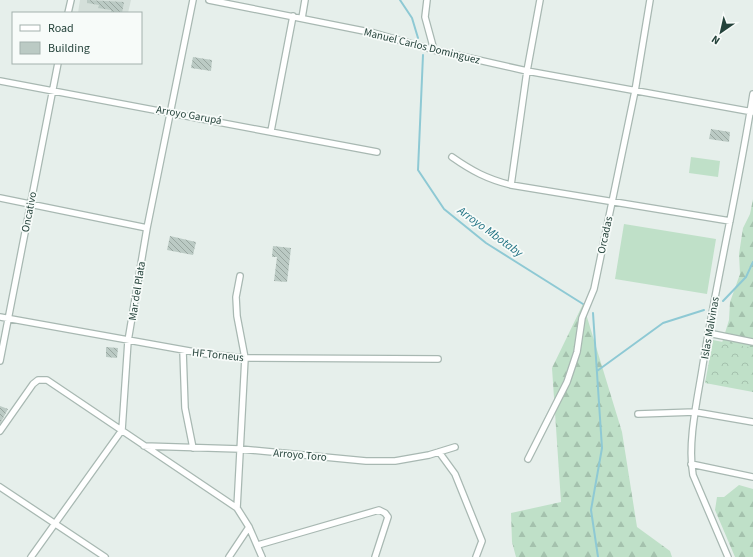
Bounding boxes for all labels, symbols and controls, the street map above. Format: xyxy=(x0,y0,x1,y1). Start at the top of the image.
legend xyxy=(12,12,142,64)
north arrow xyxy=(701,12,741,52)
text: Road xyxy=(48,20,74,37)
street label: Manuel Carlos Dominguez xyxy=(362,24,482,68)
text: N xyxy=(708,32,723,48)
text: Building xyxy=(48,40,90,57)
street label: Arroyo Garupá xyxy=(155,102,223,128)
street label: Oncativo xyxy=(18,190,40,234)
water label: Arroyo Mbotaby xyxy=(453,202,527,262)
street label: Orcadas xyxy=(594,215,616,255)
street label: Mar del Plata xyxy=(125,260,149,322)
street label: Islas Malvinas xyxy=(697,295,723,360)
street label: HF Torneus xyxy=(191,345,245,365)
street label: Arroyo Toro xyxy=(273,445,327,465)

